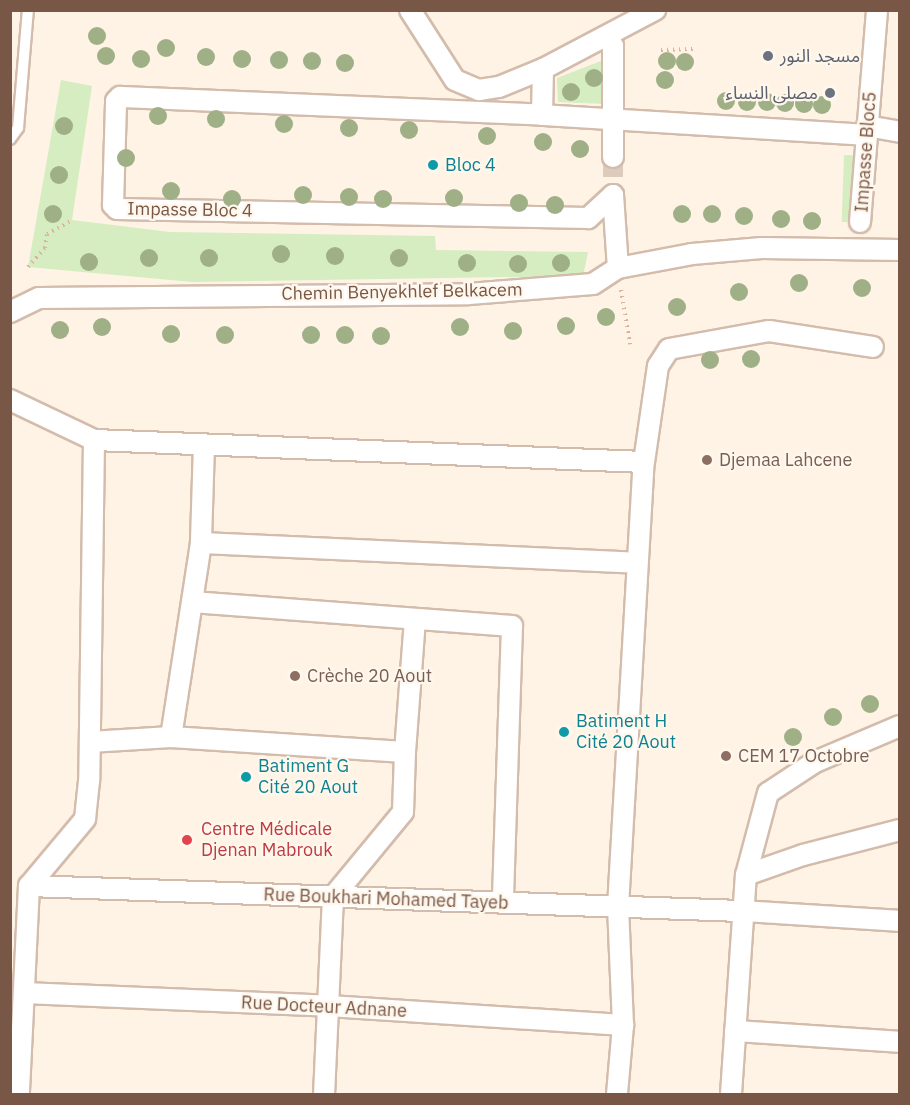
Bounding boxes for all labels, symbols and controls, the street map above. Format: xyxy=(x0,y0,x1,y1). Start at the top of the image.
place label: مسجد النور xyxy=(780,45,860,67)
marker: مسجد النور xyxy=(761,49,775,63)
place label: مصلى النساء xyxy=(725,82,818,104)
marker: مصلى النساء xyxy=(823,86,837,100)
street label: Impasse Bloc5 xyxy=(851,91,881,213)
place label: Bloc 4 xyxy=(445,154,496,176)
marker: Bloc 4 xyxy=(426,158,440,172)
street label: Impasse Bloc 4 xyxy=(127,198,253,222)
street label: Chemin Benyekhlef Belkacem xyxy=(281,279,523,305)
place label: Djemaa Lahcene xyxy=(719,449,852,471)
marker: Djemaa Lahcene xyxy=(700,453,714,467)
place label: Crèche 20 Aout xyxy=(307,665,432,687)
marker: Crèche 20 Aout xyxy=(288,669,302,683)
place label: Batiment H Cité 20 Aout xyxy=(576,711,676,754)
marker: Batiment H Cité 20 Aout xyxy=(557,725,571,739)
place label: CEM 17 Octobre xyxy=(738,745,869,767)
marker: CEM 17 Octobre xyxy=(719,749,733,763)
place label: Batiment G Cité 20 Aout xyxy=(258,756,358,798)
marker: Batiment G Cité 20 Aout xyxy=(239,770,253,784)
place label: Centre Médicale Djenan Mabrouk xyxy=(201,819,333,862)
marker: Centre Médicale Djenan Mabrouk xyxy=(178,831,196,849)
street label: Rue Boukhari Mohamed Tayeb xyxy=(263,884,509,914)
street label: Rue Docteur Adnane xyxy=(240,992,408,1022)

